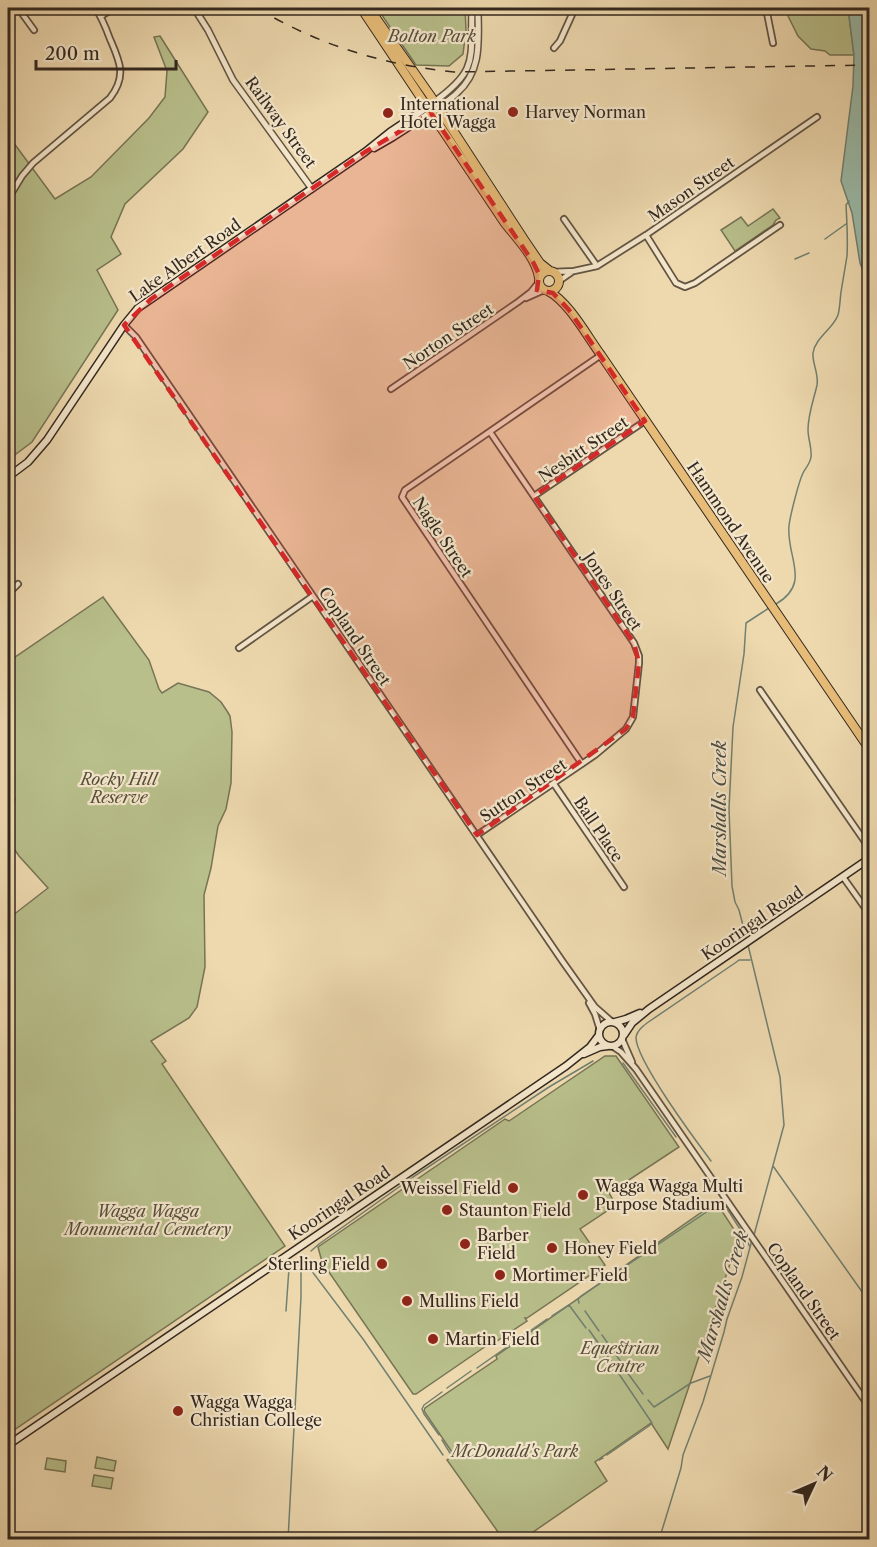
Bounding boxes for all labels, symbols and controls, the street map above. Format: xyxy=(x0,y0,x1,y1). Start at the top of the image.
park label: Bolton Park xyxy=(386,26,477,46)
scale bar xyxy=(36,33,176,71)
text: 200 m xyxy=(45,43,100,65)
street label: Railway Street xyxy=(241,72,321,172)
place label: International Hotel Wagga xyxy=(400,94,500,132)
place label: Harvey Norman xyxy=(525,102,646,122)
marker: Harvey Norman xyxy=(506,105,520,119)
marker: International Hotel Wagga xyxy=(381,106,395,120)
street label: Mason Street xyxy=(644,152,738,226)
street label: Lake Albert Road xyxy=(125,214,245,306)
street label: Norton Street xyxy=(399,298,497,373)
street label: Nesbitt Street xyxy=(534,411,632,486)
street label: Hammond Avenue xyxy=(683,458,779,586)
street label: Nagle Street xyxy=(409,493,477,581)
street label: Jones Street xyxy=(578,545,647,635)
street label: Copland Street xyxy=(315,583,396,689)
water label: Marshalls Creek xyxy=(709,740,731,878)
street label: Sutton Street xyxy=(476,754,570,826)
park label: Rocky Hill Reserve xyxy=(79,769,159,807)
street label: Ball Place xyxy=(570,793,628,866)
street label: Kooringal Road xyxy=(697,881,807,964)
street label: Kooringal Road xyxy=(284,1161,394,1244)
place label: Wagga Wagga Multi Purpose Stadium xyxy=(594,1176,743,1214)
place label: Weissel Field xyxy=(399,1178,501,1198)
marker: Weissel Field xyxy=(506,1181,520,1195)
marker: Wagga Wagga Multi Purpose Stadium xyxy=(576,1188,590,1202)
place label: Staunton Field xyxy=(459,1200,571,1220)
park label: Wagga Wagga Monumental Cemetery xyxy=(63,1201,231,1239)
marker: Staunton Field xyxy=(440,1203,454,1217)
place label: Barber Field xyxy=(477,1225,529,1263)
water label: Marshalls Creek xyxy=(692,1227,754,1366)
marker: Barber Field xyxy=(458,1237,472,1251)
place label: Honey Field xyxy=(564,1238,657,1258)
street label: Copland Street xyxy=(763,1238,845,1344)
marker: Honey Field xyxy=(545,1241,559,1255)
place label: Sterling Field xyxy=(268,1254,370,1274)
marker: Sterling Field xyxy=(375,1257,389,1271)
place label: Mortimer Field xyxy=(512,1265,628,1285)
marker: Mortimer Field xyxy=(493,1268,507,1282)
place label: Mullins Field xyxy=(419,1291,519,1311)
marker: Mullins Field xyxy=(400,1294,414,1308)
place label: Martin Field xyxy=(445,1329,540,1349)
marker: Martin Field xyxy=(426,1332,440,1346)
park label: Equestrian Centre xyxy=(578,1338,660,1376)
place label: Wagga Wagga Christian College xyxy=(189,1392,322,1430)
marker: Wagga Wagga Christian College xyxy=(171,1404,185,1418)
park label: McDonald's Park xyxy=(450,1441,579,1461)
north arrow xyxy=(784,1454,844,1514)
text: N xyxy=(813,1462,837,1486)

